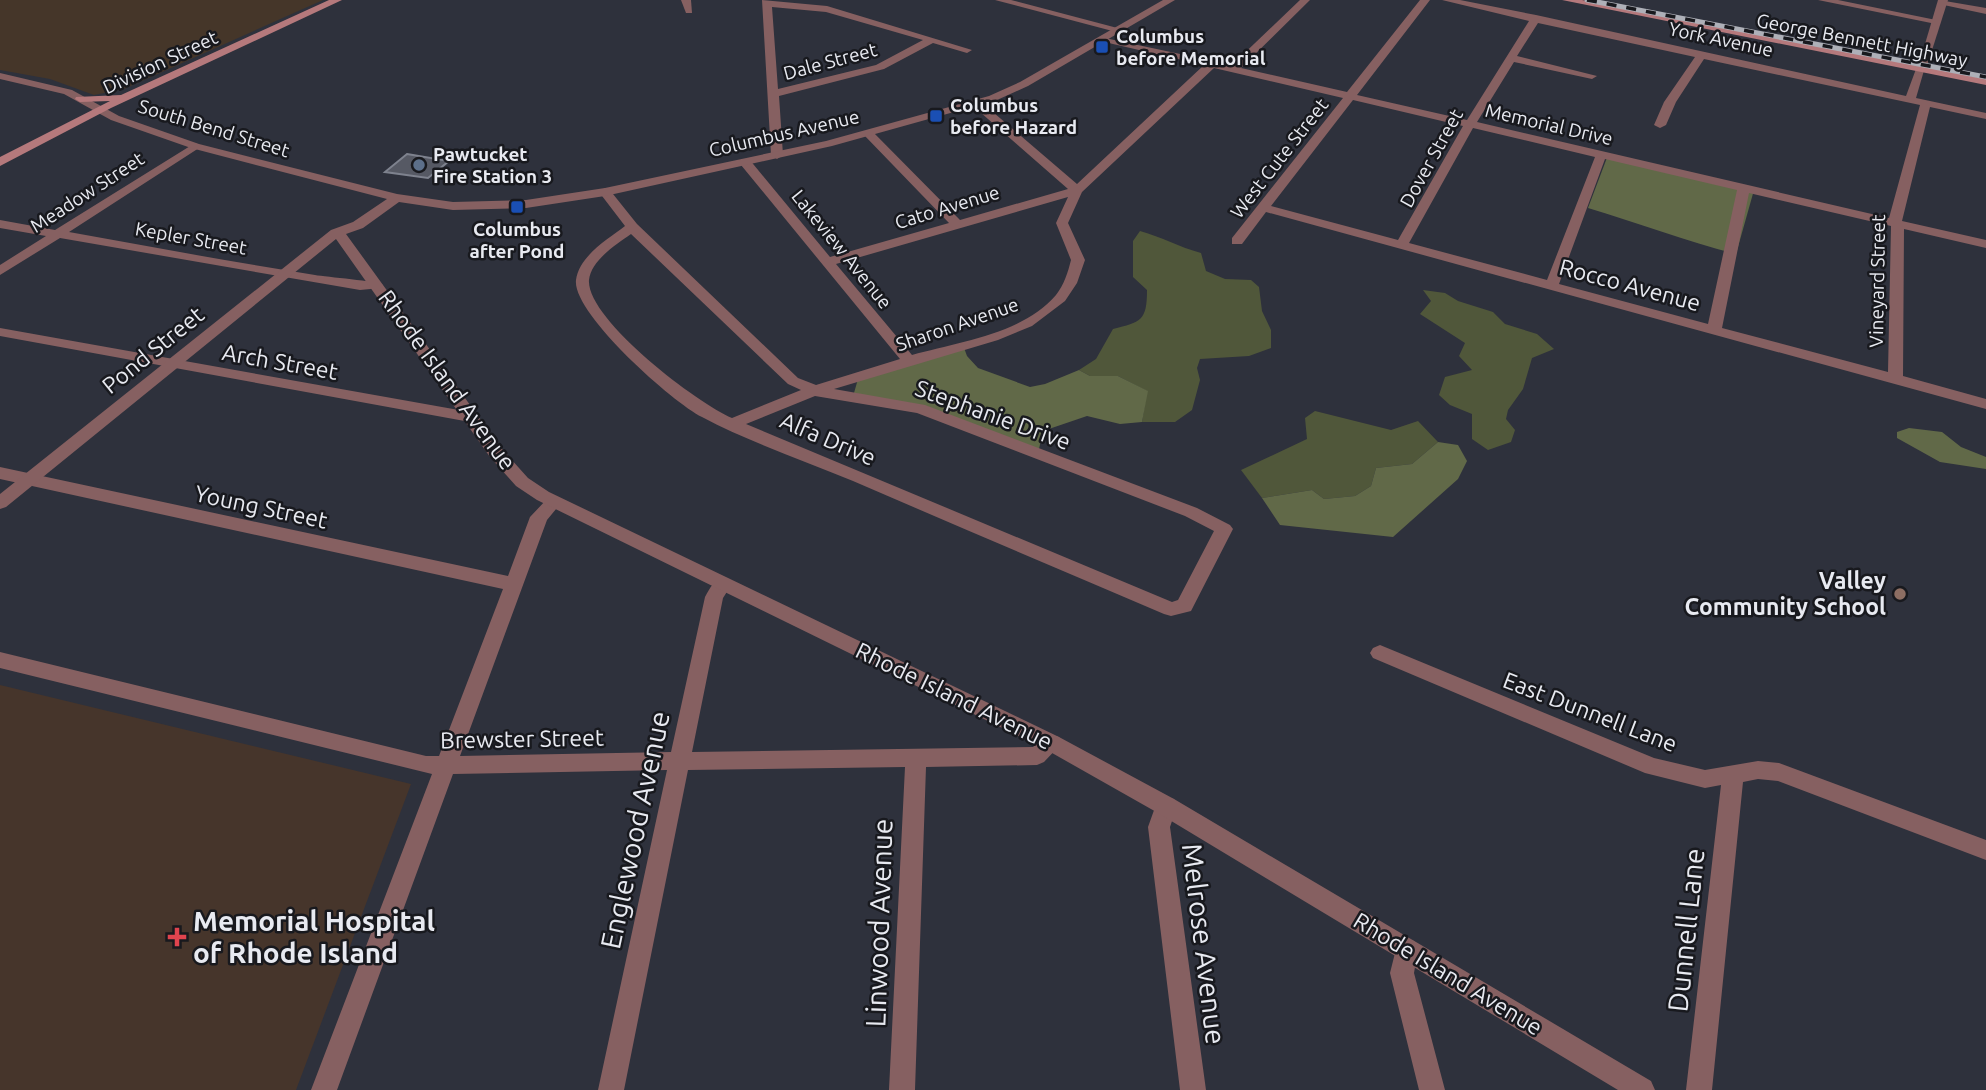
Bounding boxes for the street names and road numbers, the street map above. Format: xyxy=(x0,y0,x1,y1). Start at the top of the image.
street label: George Bennett Highway xyxy=(1755,9,1969,71)
street label: York Avenue xyxy=(1667,17,1775,61)
street label: Division Street xyxy=(99,26,221,98)
street label: Dale Street xyxy=(781,38,880,84)
street label: West Cute Street xyxy=(1226,93,1333,222)
street label: South Bend Street xyxy=(136,95,293,162)
street label: Memorial Drive xyxy=(1483,99,1615,149)
street label: Columbus Avenue xyxy=(707,105,861,161)
street label: Dover Street xyxy=(1395,105,1467,211)
street label: Meadow Street xyxy=(26,147,148,237)
street label: Cato Avenue xyxy=(892,181,1002,233)
street label: Lakeview Avenue xyxy=(787,185,897,313)
street label: Vineyard Street xyxy=(1865,214,1889,348)
street label: Kepler Street xyxy=(133,217,249,259)
street label: Rocco Avenue xyxy=(1557,254,1703,315)
street label: Rhode Island Avenue xyxy=(374,285,521,474)
street label: Sharon Avenue xyxy=(893,293,1021,355)
street label: Pond Street xyxy=(97,301,208,398)
street label: Arch Street xyxy=(220,339,340,384)
street label: Stephanie Drive xyxy=(912,375,1074,454)
street label: Alfa Drive xyxy=(777,407,880,470)
street label: Young Street xyxy=(193,480,330,533)
street label: Rhode Island Avenue xyxy=(852,637,1057,754)
street label: East Dunnell Lane xyxy=(1500,667,1681,756)
street label: Englewood Avenue xyxy=(594,708,675,952)
street label: Brewster Street xyxy=(440,725,604,752)
street label: Linwood Avenue xyxy=(859,818,898,1028)
street label: Melrose Avenue xyxy=(1177,842,1232,1046)
street label: Dunnell Lane xyxy=(1661,847,1710,1013)
street label: Rhode Island Avenue xyxy=(1349,907,1547,1040)

